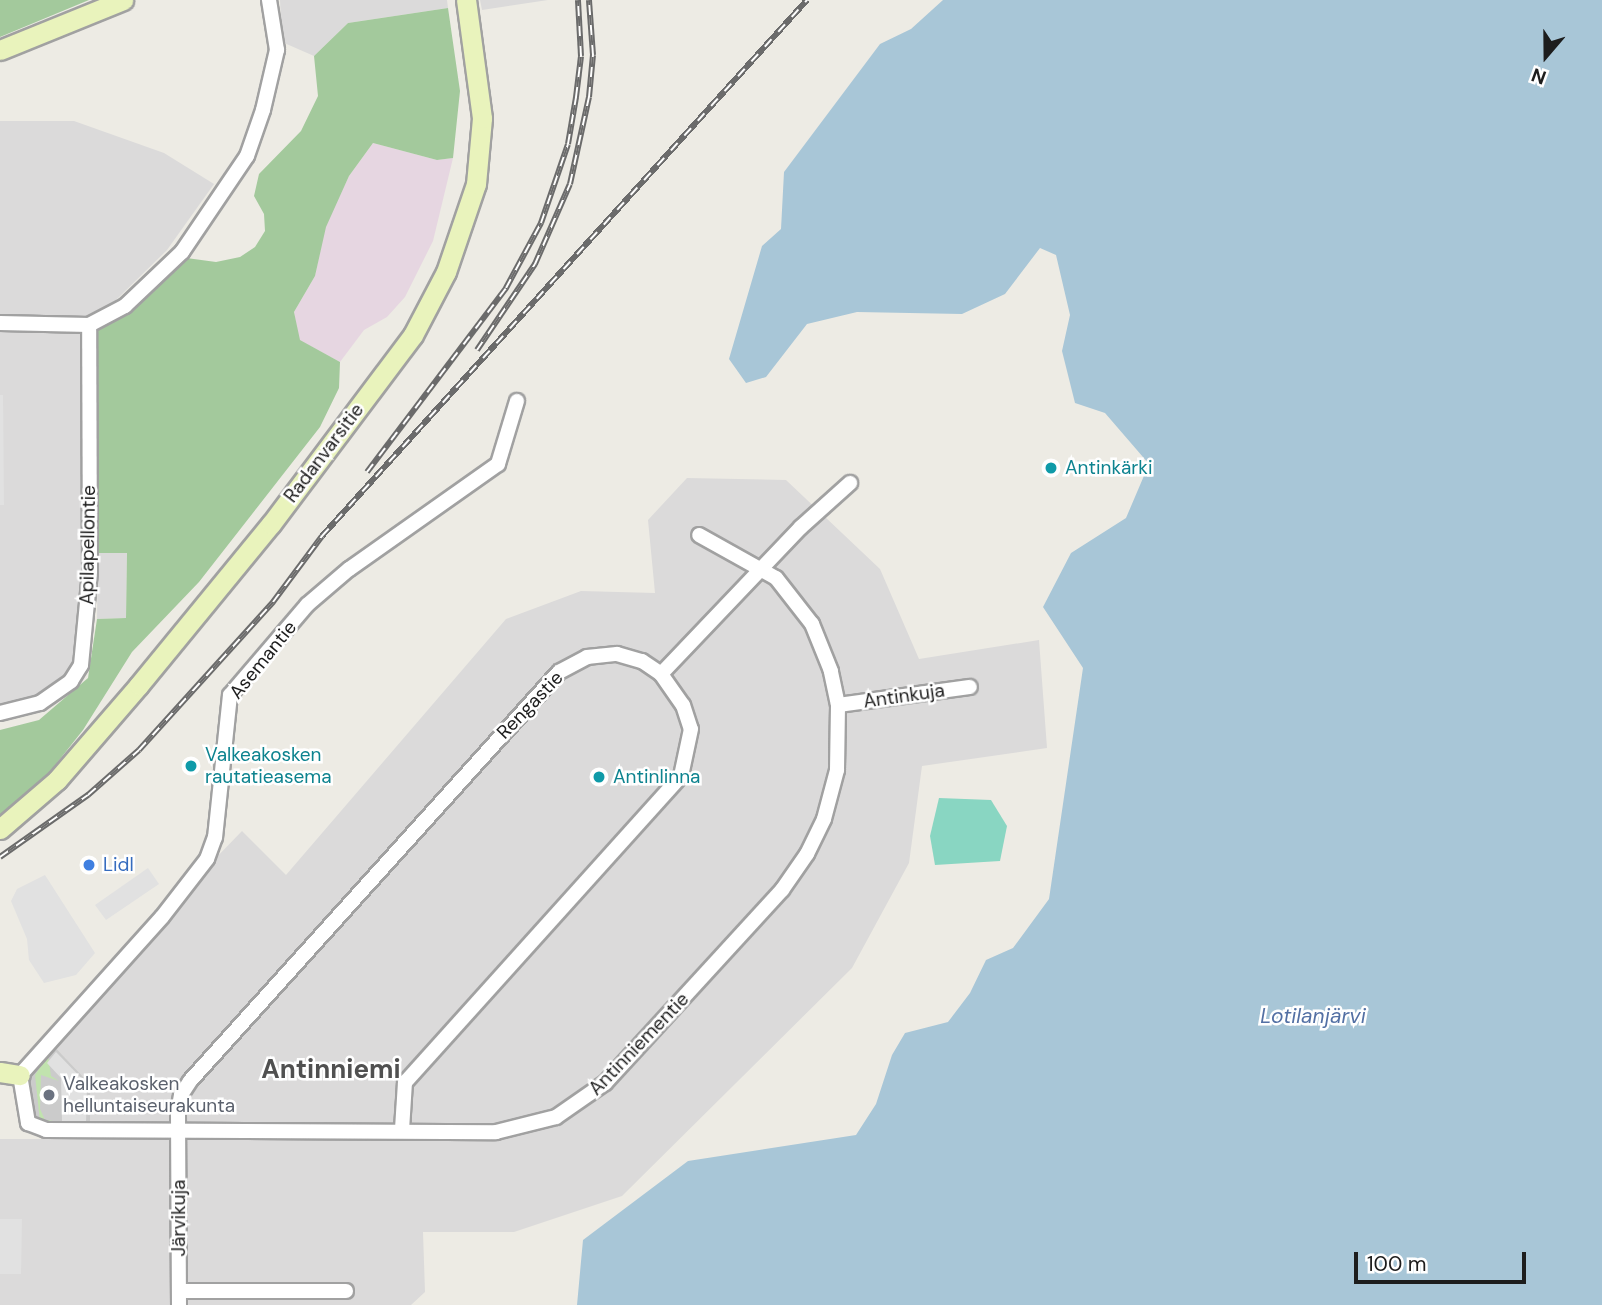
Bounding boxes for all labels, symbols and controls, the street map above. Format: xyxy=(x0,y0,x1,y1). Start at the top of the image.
north arrow xyxy=(1511,21,1581,91)
text: N xyxy=(1528,62,1549,90)
street label: Radanvarsitie xyxy=(279,399,369,507)
place label: Antinkärki xyxy=(1065,457,1152,479)
marker: Antinkärki xyxy=(1043,460,1059,476)
street label: Apilapellontie xyxy=(76,485,100,605)
street label: Asemantie xyxy=(225,616,301,704)
street label: Rengastie xyxy=(492,666,568,744)
street label: Antinkuja xyxy=(862,679,946,713)
place label: Valkeakosken rautatieasema xyxy=(205,744,332,788)
marker: Valkeakosken rautatieasema xyxy=(183,758,199,774)
place label: Antinlinna xyxy=(613,766,700,788)
marker: Antinlinna xyxy=(591,769,607,785)
place label: Lidl xyxy=(103,854,134,876)
marker: Lidl xyxy=(81,857,97,873)
street label: Antinniementie xyxy=(584,988,694,1100)
water label: Lotilanjärvi xyxy=(1260,1003,1366,1029)
district label: Antinniemi xyxy=(261,1054,401,1086)
place label: Valkeakosken helluntaiseurakunta xyxy=(63,1073,235,1117)
marker: Valkeakosken helluntaiseurakunta xyxy=(41,1087,57,1103)
street label: Järvikuja xyxy=(168,1180,190,1256)
scale bar xyxy=(1357,1238,1528,1282)
text: 100 m xyxy=(1367,1250,1427,1278)

